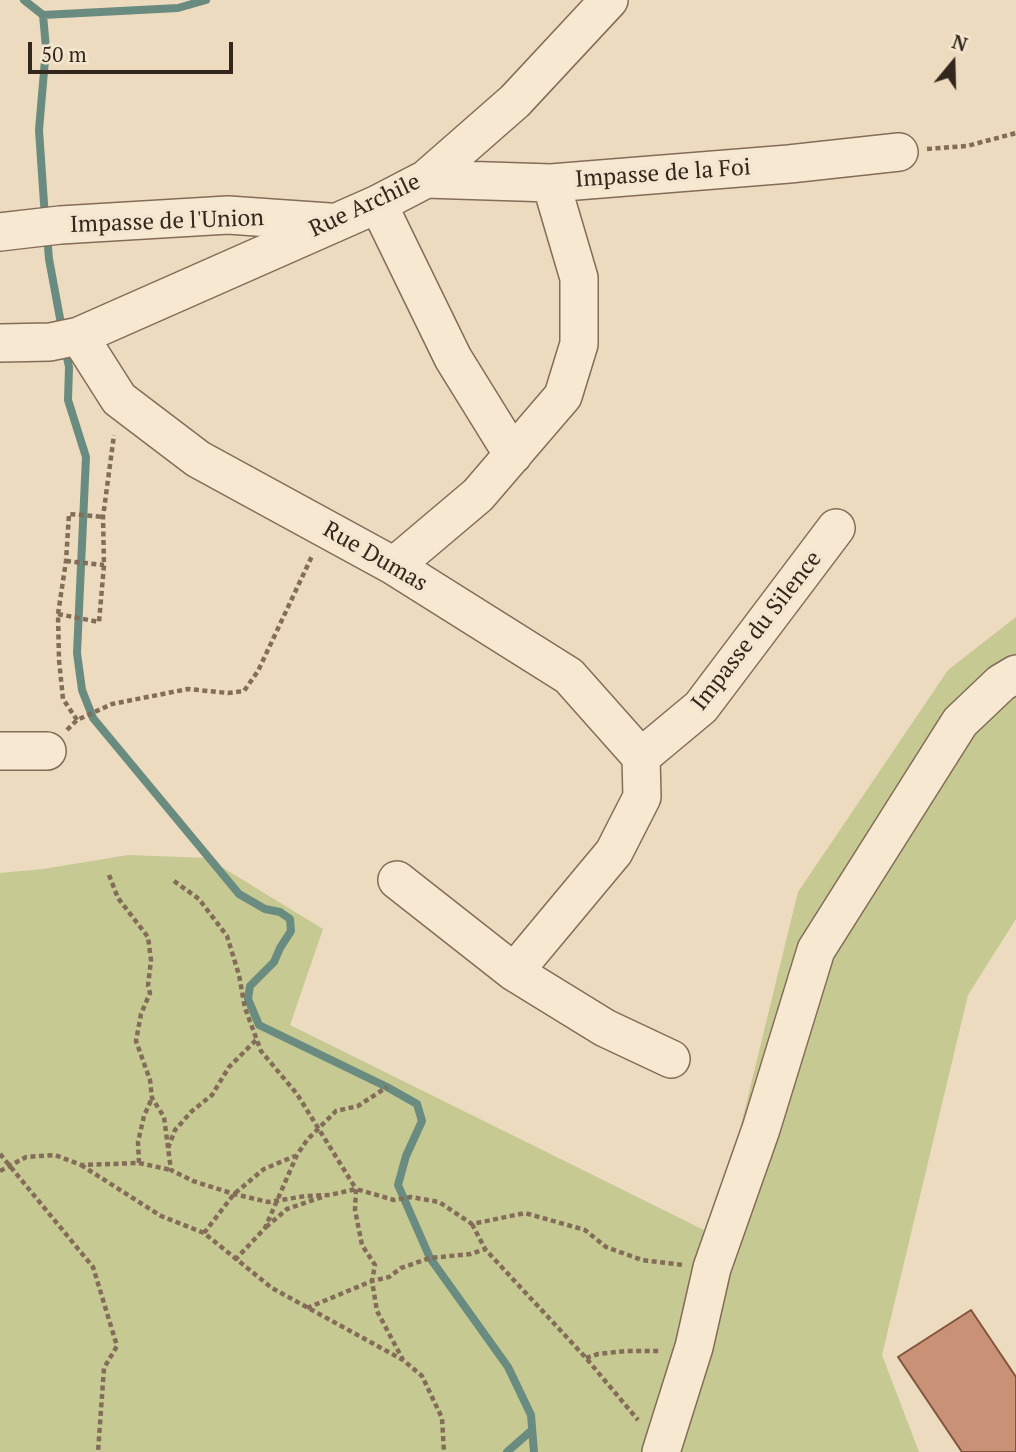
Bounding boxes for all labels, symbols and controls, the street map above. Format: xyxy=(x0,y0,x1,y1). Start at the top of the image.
scale bar xyxy=(32,28,236,72)
north arrow xyxy=(918,28,988,98)
text: N xyxy=(949,29,971,57)
text: 50 m xyxy=(41,40,87,68)
street label: Impasse de la Foi xyxy=(574,154,752,194)
street label: Rue Archile xyxy=(305,168,425,244)
street label: Impasse de l'Union xyxy=(70,205,264,239)
street label: Rue Dumas xyxy=(318,516,432,598)
street label: Impasse du Silence xyxy=(686,546,828,716)

